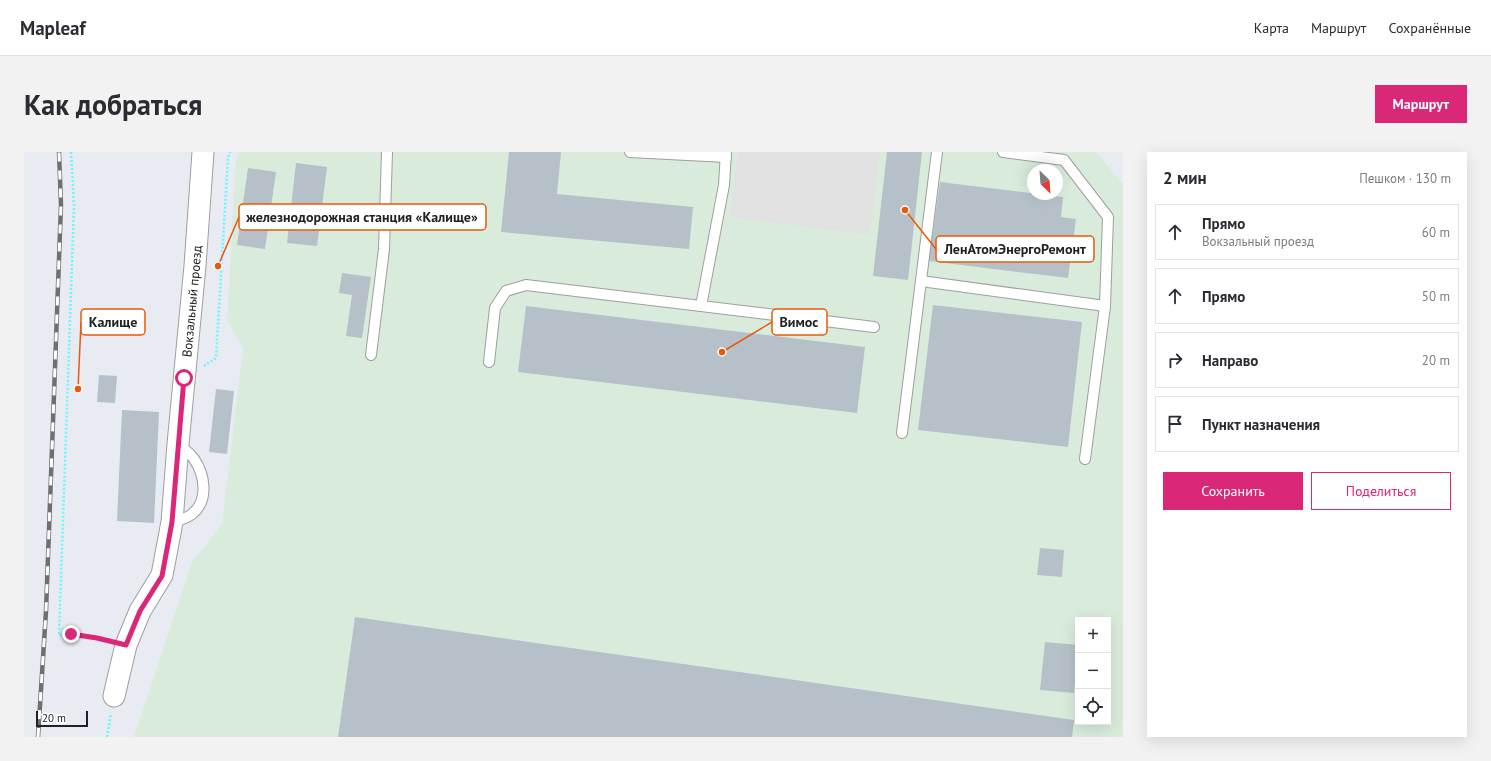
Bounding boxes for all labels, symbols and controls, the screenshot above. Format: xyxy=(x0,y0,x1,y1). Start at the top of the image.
text: Mapleaf xyxy=(20,16,86,40)
text: Карта xyxy=(1254,19,1289,37)
text: Маршрут xyxy=(1311,19,1366,37)
text: Сохранённые xyxy=(1388,19,1471,37)
button: Маршрут xyxy=(1375,85,1467,123)
text: Как добраться xyxy=(24,86,202,123)
north arrow xyxy=(1027,164,1063,200)
text: 2 мин xyxy=(1163,167,1207,189)
text: Пешком · 130 m xyxy=(1359,170,1451,187)
callout: железнодорожная станция «Калище» xyxy=(239,204,486,230)
text: железнодорожная станция «Калище» xyxy=(245,208,478,226)
text: Прямо xyxy=(1202,214,1245,233)
icon: ahead xyxy=(1164,221,1186,243)
text: 60 m xyxy=(1422,224,1450,241)
text: Вокзальный проезд xyxy=(1202,233,1314,250)
callout: ЛенАтомЭнергоРемонт xyxy=(936,236,1094,262)
text: ЛенАтомЭнергоРемонт xyxy=(943,240,1086,258)
street label: Вокзальный проезд xyxy=(178,245,205,358)
icon: ahead xyxy=(1164,285,1186,307)
text: Прямо xyxy=(1202,287,1245,306)
text: 50 m xyxy=(1422,288,1450,305)
callout: Калище xyxy=(81,309,145,335)
callout: Вимос xyxy=(772,309,827,335)
text: Калище xyxy=(89,313,137,331)
text: Вимос xyxy=(780,313,818,331)
icon: right xyxy=(1164,349,1186,371)
text: Направо xyxy=(1202,351,1258,370)
text: 20 m xyxy=(1422,352,1450,369)
route start xyxy=(175,369,193,387)
icon: arrive xyxy=(1164,413,1186,435)
text: Пункт назначения xyxy=(1202,415,1320,434)
button: Сохранить xyxy=(1163,472,1303,510)
button: Поделиться xyxy=(1311,472,1451,510)
map controls xyxy=(1075,617,1111,725)
button: + xyxy=(1075,617,1111,653)
route end xyxy=(62,625,80,643)
button: − xyxy=(1075,653,1111,689)
button: locate xyxy=(1075,689,1111,725)
scale bar xyxy=(36,709,88,728)
text: 20 m xyxy=(42,711,66,725)

